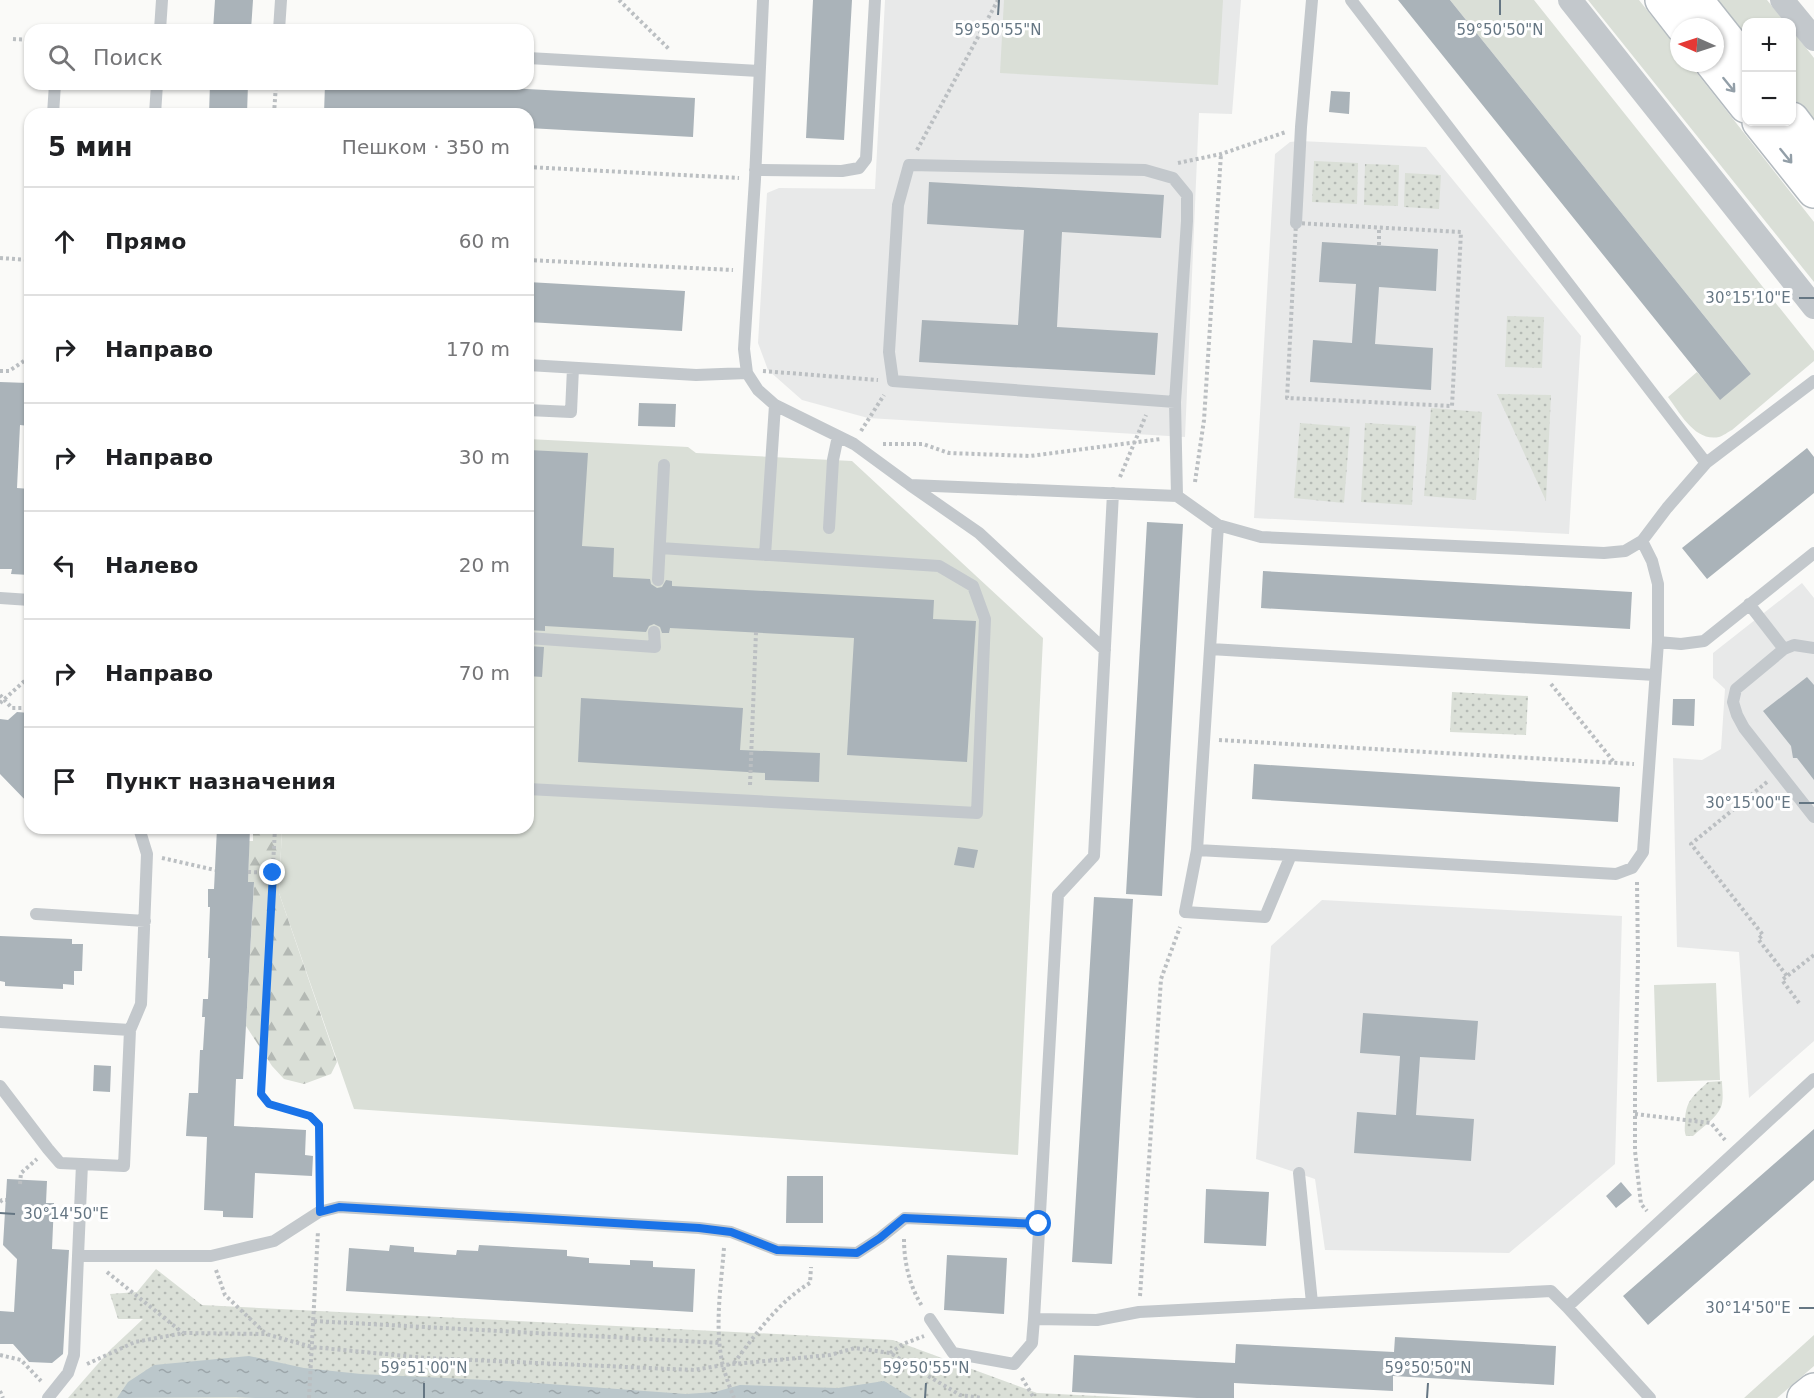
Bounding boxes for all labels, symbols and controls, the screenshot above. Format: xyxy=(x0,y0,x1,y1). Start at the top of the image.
north arrow xyxy=(1670,18,1724,72)
map controls xyxy=(1742,18,1796,126)
button: + xyxy=(1742,18,1796,72)
text: 59°50'55"N xyxy=(954,21,1042,39)
text: 59°50'50"N xyxy=(1456,21,1544,39)
search box xyxy=(24,24,534,90)
icon: search xyxy=(45,41,78,74)
text: Поиск xyxy=(93,45,163,70)
button: − xyxy=(1742,72,1796,126)
one-way arrow xyxy=(1723,76,1736,92)
text: 5 мин xyxy=(48,132,133,162)
text: Пешком · 350 m xyxy=(342,135,510,159)
one-way arrow xyxy=(1780,148,1793,164)
icon: ahead xyxy=(48,225,81,258)
text: Прямо xyxy=(105,229,186,254)
text: 60 m xyxy=(459,229,510,253)
text: 30°15'10"E xyxy=(1705,289,1791,307)
icon: right xyxy=(48,333,81,366)
text: Направо xyxy=(105,337,213,362)
text: 170 m xyxy=(446,337,510,361)
icon: right xyxy=(48,441,81,474)
text: Направо xyxy=(105,445,213,470)
text: 30 m xyxy=(459,445,510,469)
icon: left xyxy=(48,549,81,582)
text: Налево xyxy=(105,553,198,578)
text: 20 m xyxy=(459,553,510,577)
icon: right xyxy=(48,657,81,690)
text: Направо xyxy=(105,661,213,686)
text: 70 m xyxy=(459,661,510,685)
icon: arrive xyxy=(48,765,81,798)
text: Пункт назначения xyxy=(105,769,336,794)
text: 30°15'00"E xyxy=(1705,794,1791,812)
route end xyxy=(259,859,285,885)
text: 30°14'50"E xyxy=(23,1205,109,1223)
route start xyxy=(1025,1210,1051,1236)
text: 30°14'50"E xyxy=(1705,1299,1791,1317)
text: 59°51'00"N xyxy=(380,1359,468,1377)
text: 59°50'55"N xyxy=(882,1359,970,1377)
text: 59°50'50"N xyxy=(1384,1359,1472,1377)

